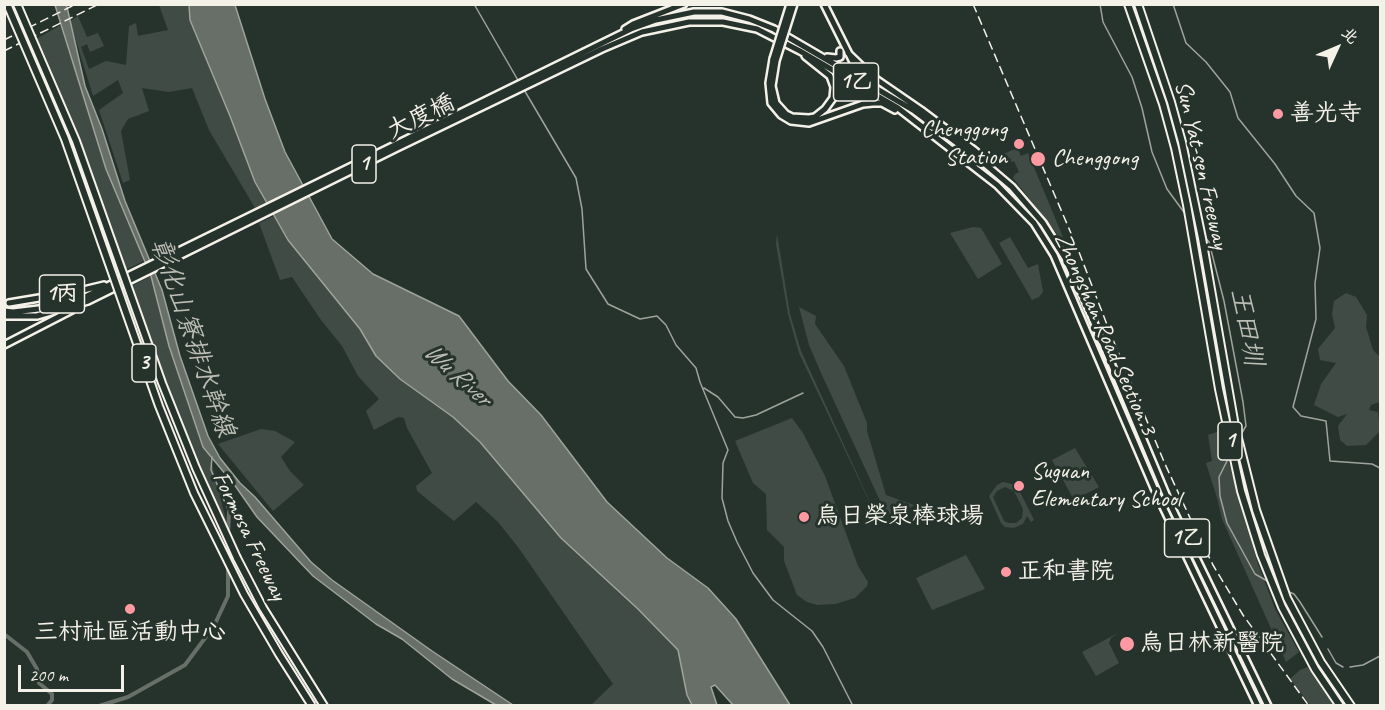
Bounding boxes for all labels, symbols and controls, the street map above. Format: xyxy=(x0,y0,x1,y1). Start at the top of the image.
north arrow xyxy=(1307,18,1367,78)
text: 北 xyxy=(1337,23,1363,48)
road number: 1乙 xyxy=(834,63,878,101)
street label: Sun Yat-sen Freeway xyxy=(1168,78,1234,252)
street label: 大度橋 xyxy=(382,88,460,146)
place label: 善光寺 xyxy=(1290,100,1362,128)
marker: 善光寺 xyxy=(1271,107,1285,121)
place label: Chenggong Station xyxy=(921,116,1007,172)
marker: Chenggong Station xyxy=(1012,137,1026,151)
road number: 1 xyxy=(352,145,376,183)
place label: Chenggong xyxy=(1052,145,1138,173)
marker: Chenggong xyxy=(1029,150,1047,168)
street label: Zhongshan Road Section 3 xyxy=(1047,228,1163,440)
water label: 彰化山寮排水幹線 xyxy=(143,235,241,441)
road number: 1丙 xyxy=(40,275,84,313)
water label: 王田圳 xyxy=(1223,286,1269,368)
water label: Wu River xyxy=(417,337,497,413)
road number: 3 xyxy=(132,344,156,382)
road number: 1 xyxy=(1218,422,1242,460)
place label: Suguan Elementary School xyxy=(1031,458,1181,514)
street label: Formosa Freeway xyxy=(205,467,293,605)
marker: Suguan Elementary School xyxy=(1012,479,1026,493)
place label: 烏日榮泉棒球場 xyxy=(816,503,984,531)
marker: 烏日榮泉棒球場 xyxy=(797,510,811,524)
road number: 1乙 xyxy=(1164,519,1210,557)
place label: 正和書院 xyxy=(1018,558,1114,586)
marker: 正和書院 xyxy=(999,565,1013,579)
marker: 三村社區活動中心 xyxy=(123,602,137,616)
place label: 三村社區活動中心 xyxy=(34,619,226,647)
place label: 烏日林新醫院 xyxy=(1140,630,1284,658)
marker: 烏日林新醫院 xyxy=(1118,635,1136,653)
scale bar xyxy=(21,653,128,691)
text: 200 m xyxy=(29,664,68,686)

